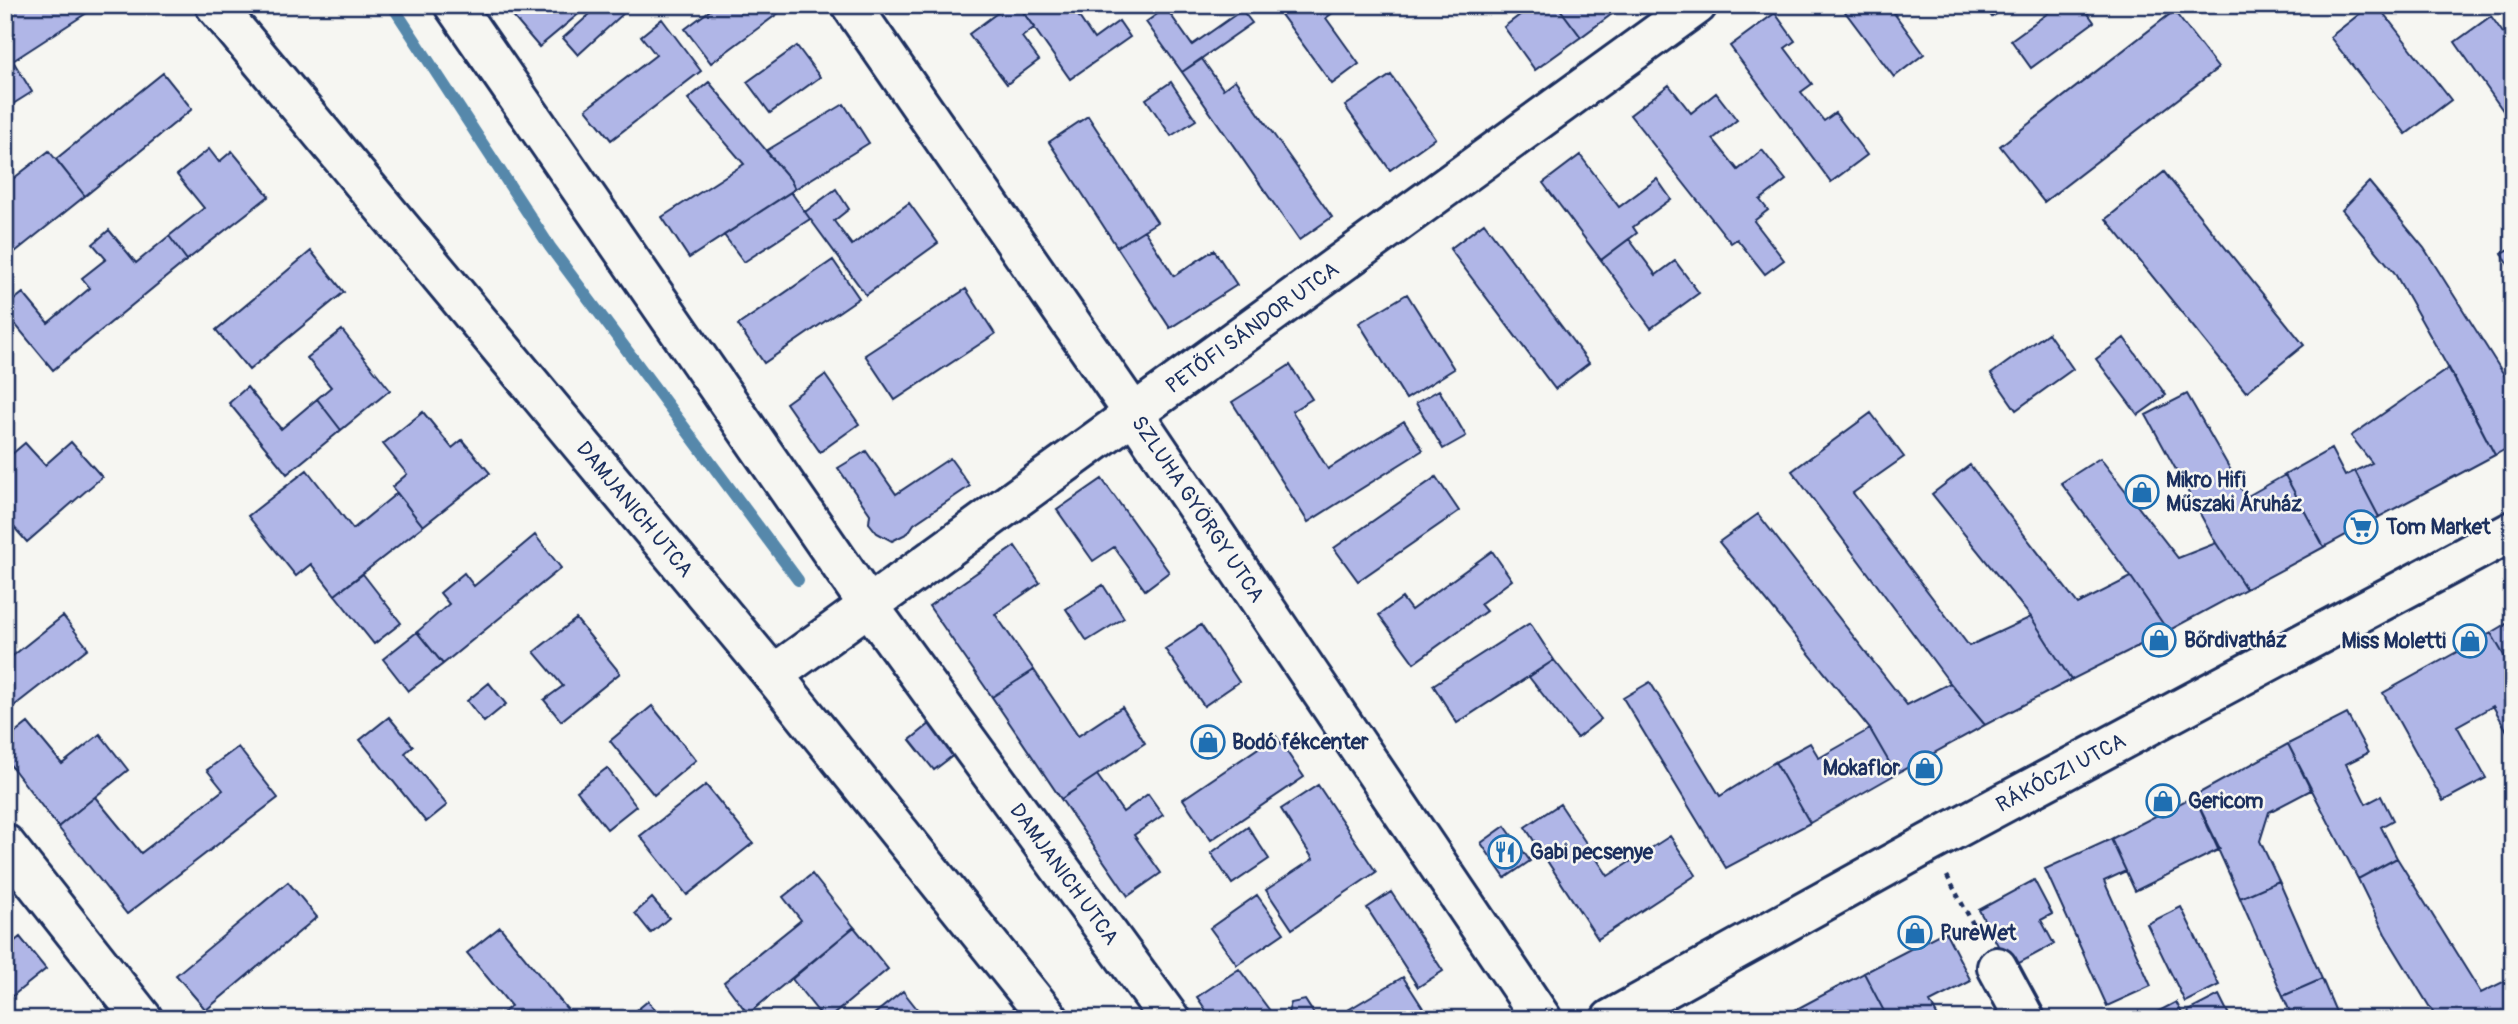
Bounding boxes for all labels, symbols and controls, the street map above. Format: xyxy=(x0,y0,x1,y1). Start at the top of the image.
street label: PETŐFI SÁNDOR UTCA xyxy=(1160,256,1344,399)
street label: SZLUHA GYÖRGY UTCA xyxy=(1126,411,1271,607)
street label: DAMJANICH UTCA xyxy=(570,436,699,583)
place label: Mikro Hifi Műszaki Áruház xyxy=(2166,467,2302,518)
shop icon: Mikro Hifi Műszaki Áruház xyxy=(2123,473,2161,511)
supermarket icon: Tom Market xyxy=(2342,508,2380,546)
place label: Tom Market xyxy=(2385,514,2491,541)
shop icon: Bőrdivatház xyxy=(2140,621,2178,659)
shop icon: Miss Moletti xyxy=(2451,622,2489,660)
place label: Bőrdivatház xyxy=(2184,627,2287,654)
place label: Miss Moletti xyxy=(2341,628,2446,655)
shop icon: Bodó fékcenter xyxy=(1189,723,1227,761)
street label: RÁKÓCZI UTCA xyxy=(1991,727,2130,818)
place label: Bodó fékcenter xyxy=(1232,729,1369,756)
shop icon: Mokaflor xyxy=(1906,749,1944,787)
place label: Mokaflor xyxy=(1823,755,1901,782)
shop icon: Gericom xyxy=(2144,782,2182,820)
place label: Gericom xyxy=(2188,788,2264,815)
street label: DAMJANICH UTCA xyxy=(1004,798,1125,950)
restaurant icon: Gabi pecsenye xyxy=(1486,833,1524,871)
place label: Gabi pecsenye xyxy=(1530,839,1654,866)
shop icon: PureWet xyxy=(1896,914,1934,952)
place label: PureWet xyxy=(1940,920,2017,947)

